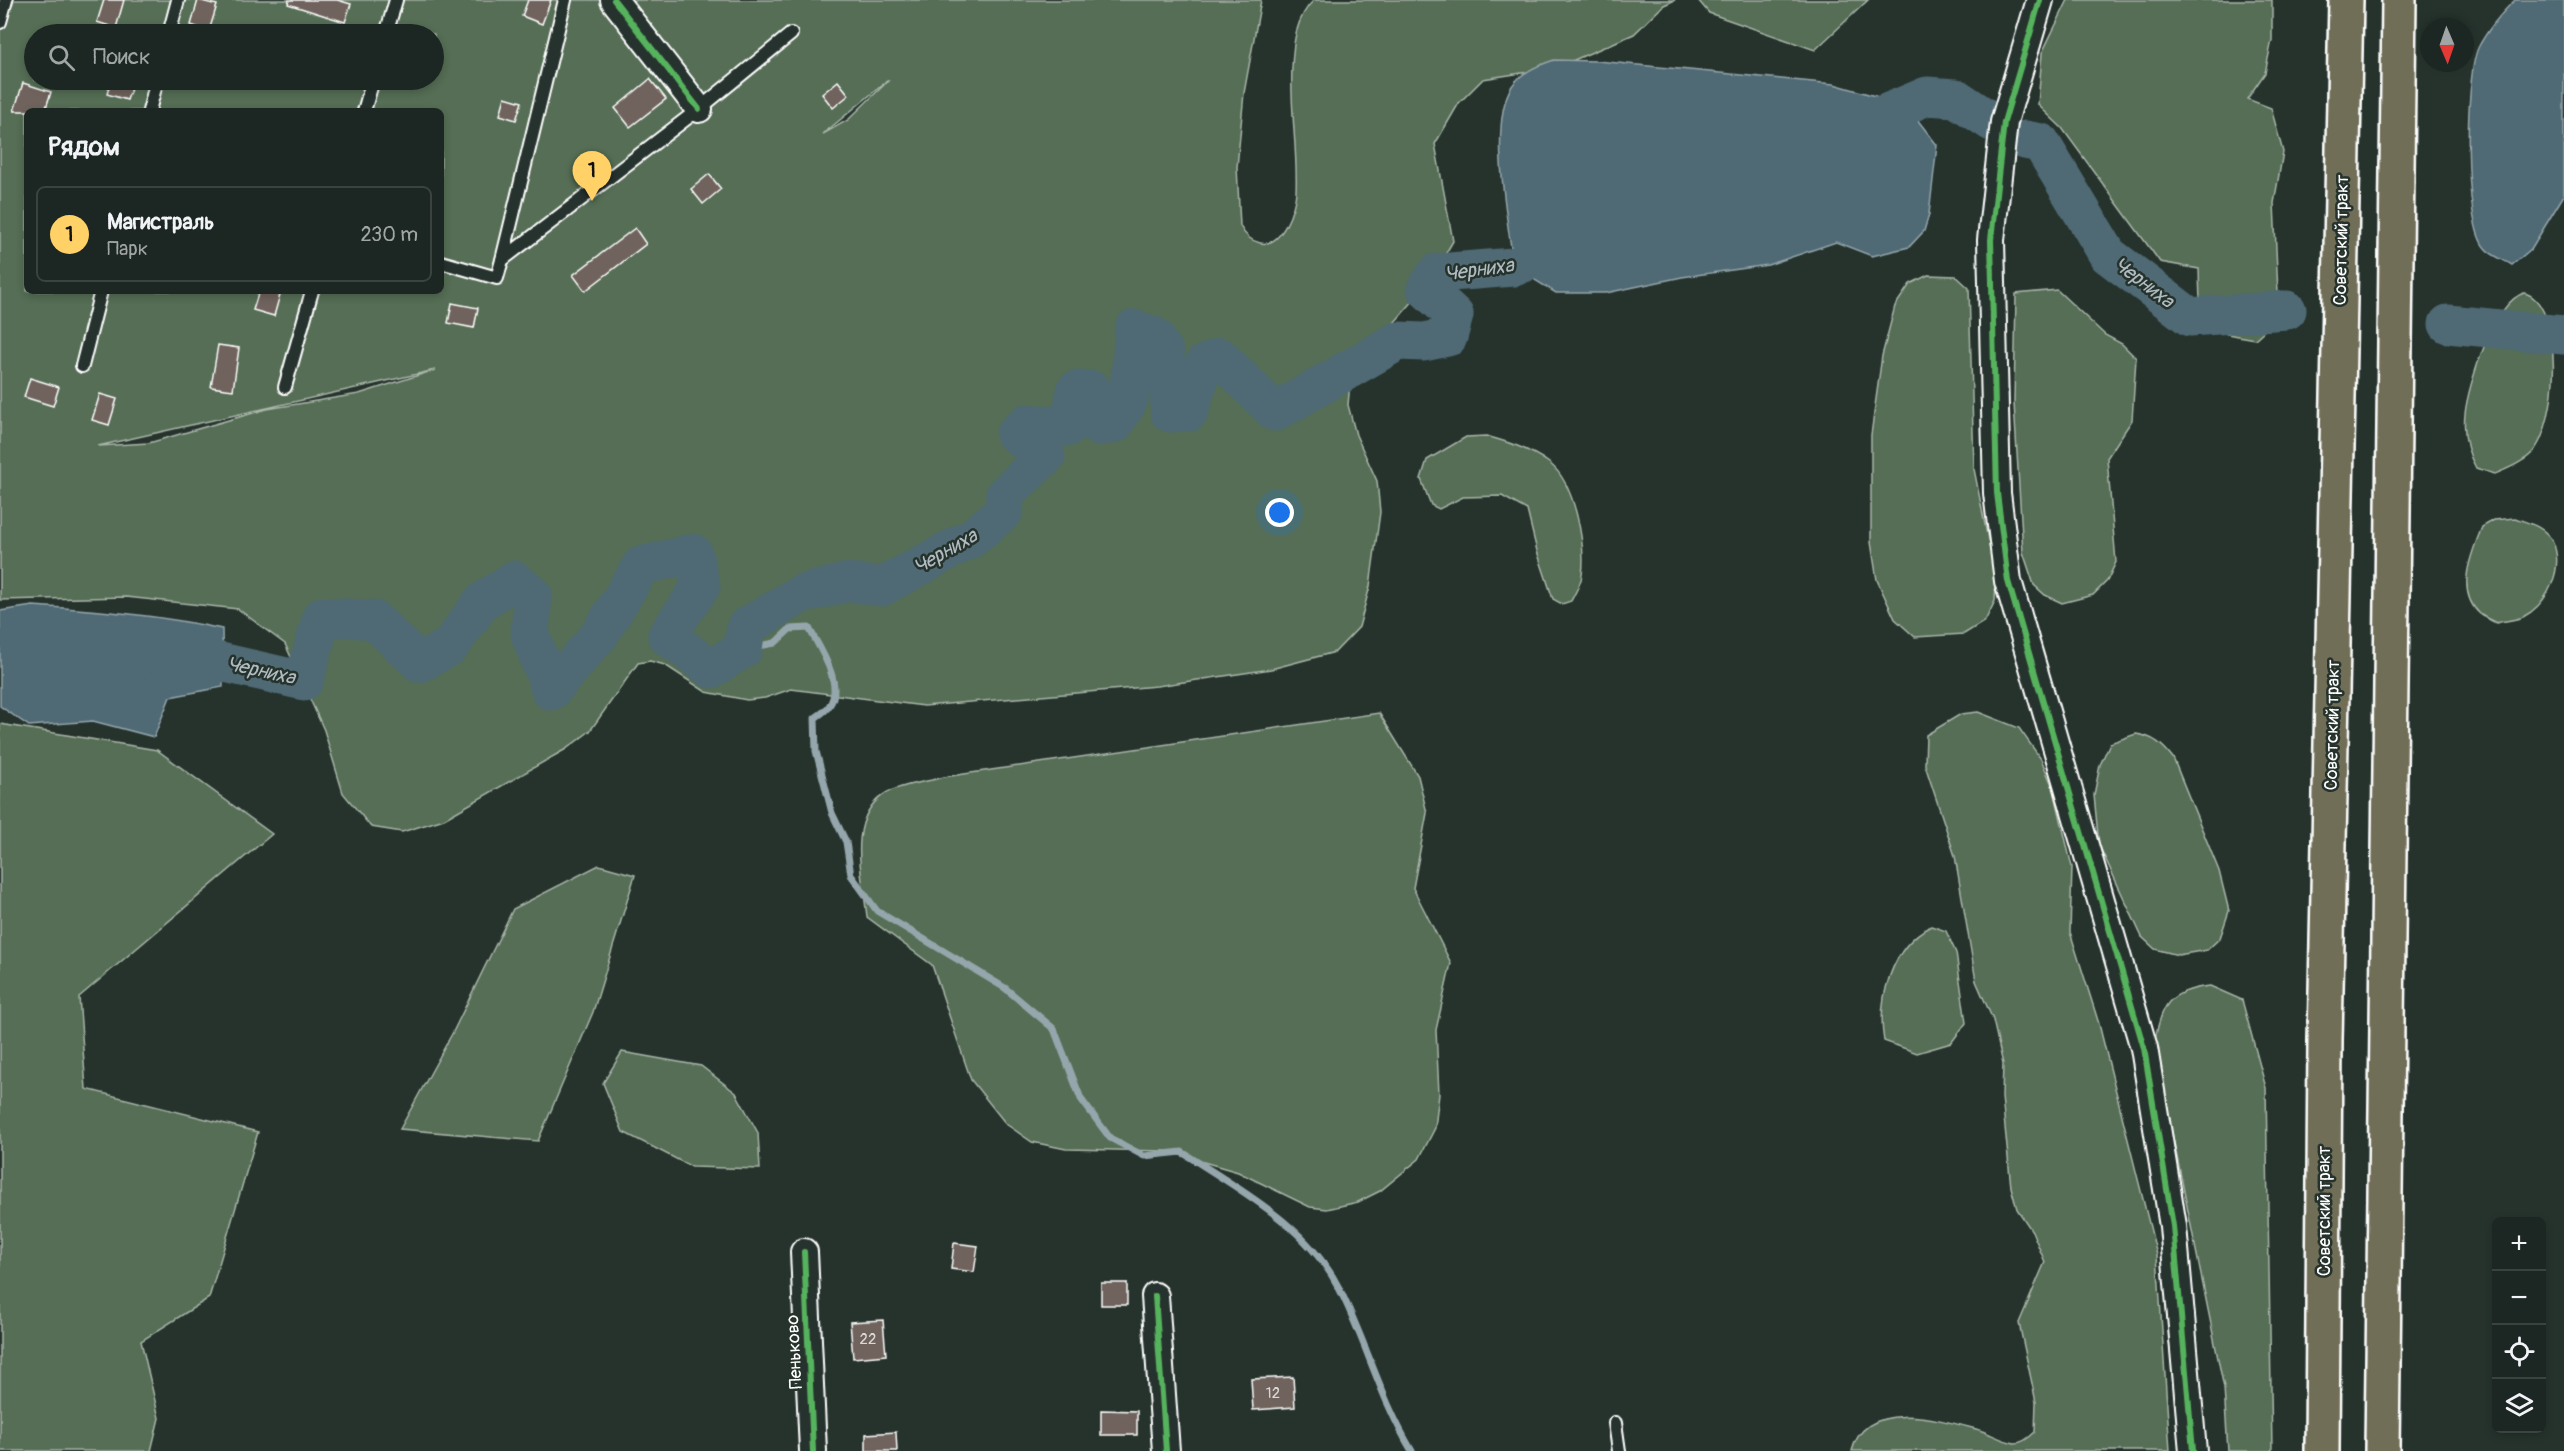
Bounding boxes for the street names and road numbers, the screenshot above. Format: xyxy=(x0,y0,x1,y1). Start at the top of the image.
street label: Советский тракт xyxy=(2329,174,2354,306)
street label: Советский тракт xyxy=(2320,659,2345,791)
street label: Советский тракт xyxy=(2313,1146,2336,1276)
street label: Пеньково xyxy=(781,1314,808,1390)

